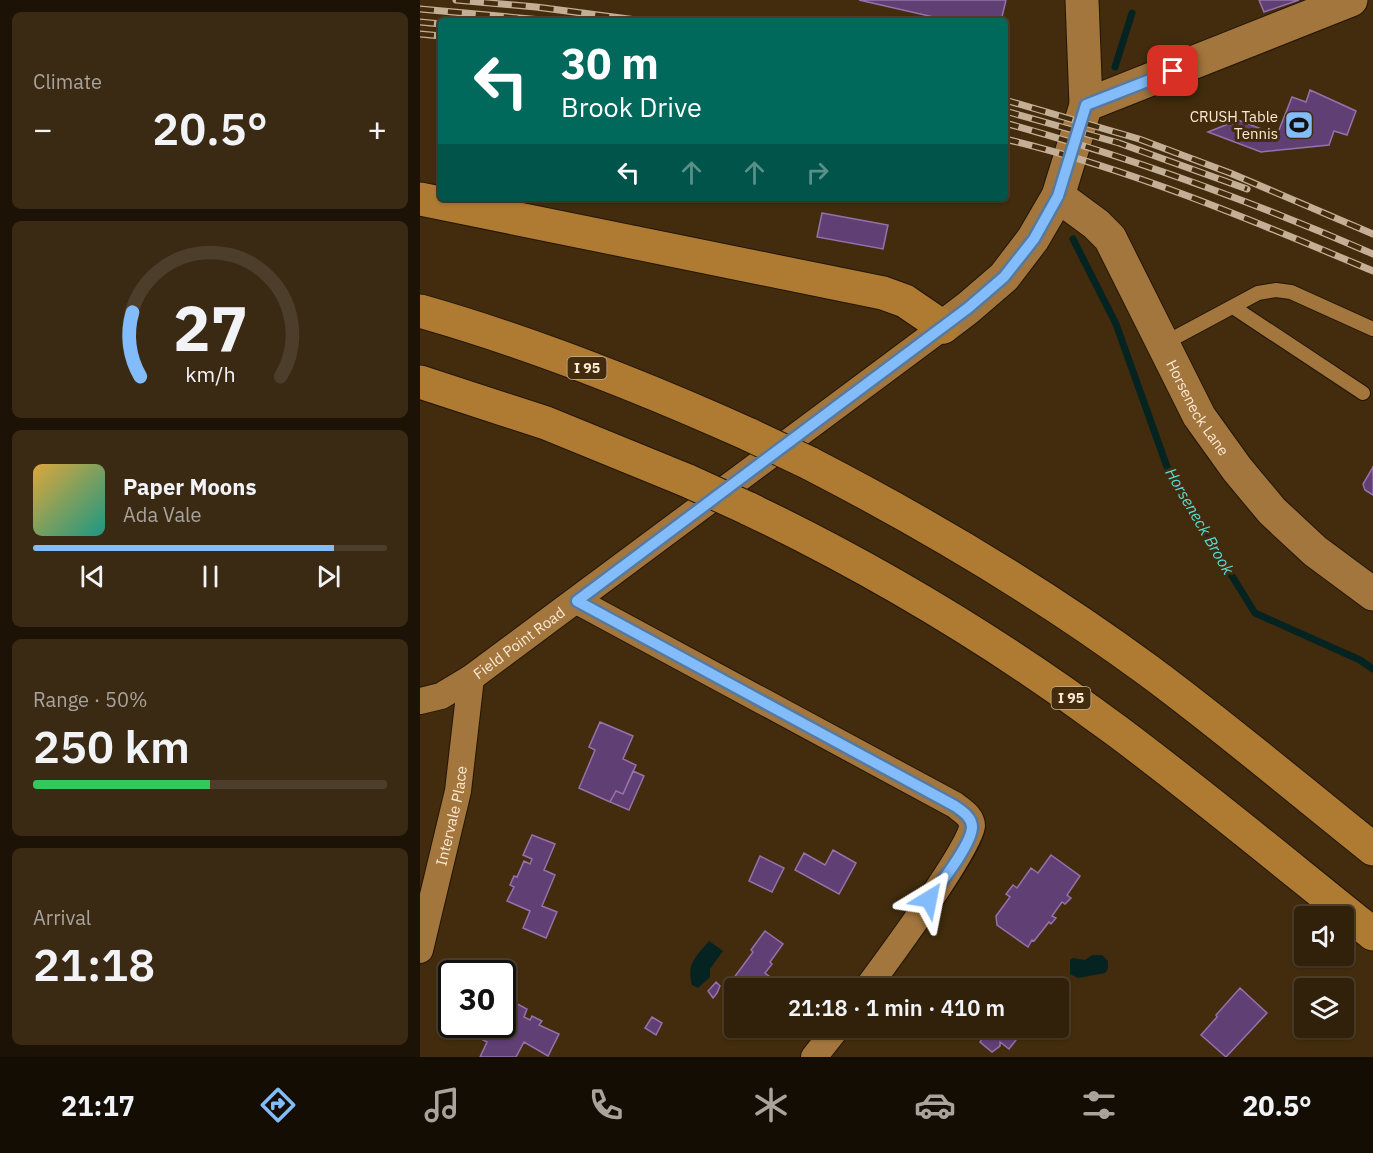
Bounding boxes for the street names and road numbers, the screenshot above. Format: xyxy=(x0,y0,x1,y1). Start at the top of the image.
street label: Horseneck Lane xyxy=(1163,356,1234,459)
road number: I 95 xyxy=(568,357,606,379)
street label: Field Point Road xyxy=(469,602,568,683)
road number: I 95 xyxy=(1052,687,1090,709)
street label: Intervale Place xyxy=(431,765,470,867)

